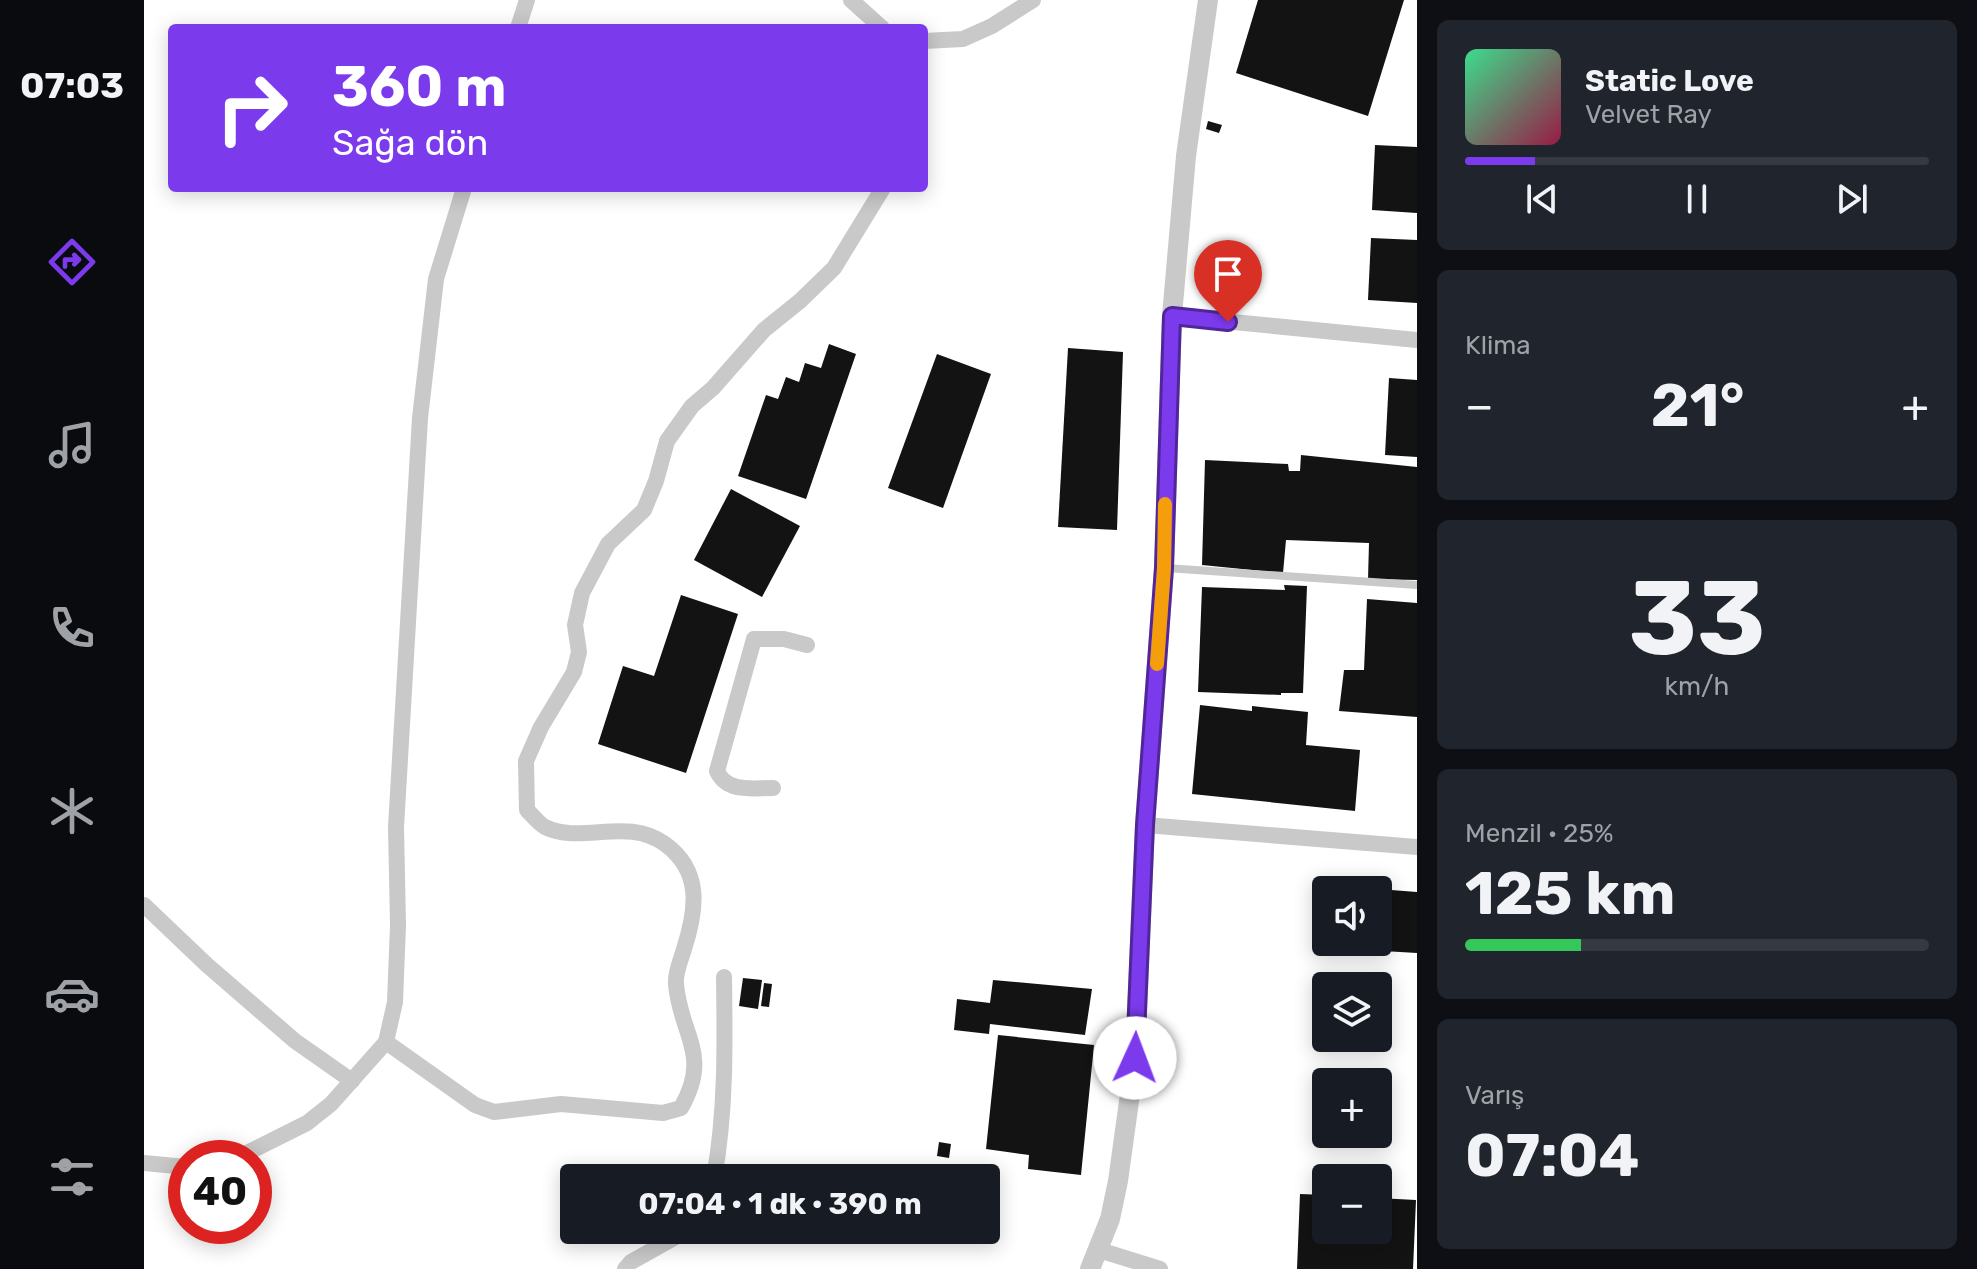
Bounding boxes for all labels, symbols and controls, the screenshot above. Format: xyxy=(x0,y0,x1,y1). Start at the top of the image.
text: 360 m xyxy=(332,54,507,120)
icon: right xyxy=(200,56,304,160)
text: Static Love xyxy=(1585,63,1754,99)
text: 07:03 xyxy=(20,64,124,107)
text: Velvet Ray xyxy=(1585,99,1712,130)
text: Sağa dön xyxy=(332,121,488,164)
icon: previous xyxy=(1520,177,1564,221)
icon: pause xyxy=(1675,177,1719,221)
icon: next xyxy=(1830,177,1874,221)
icon: directions xyxy=(44,234,100,290)
pin xyxy=(1194,240,1262,322)
icon: arrive xyxy=(1206,252,1250,296)
text: Klima xyxy=(1465,330,1531,361)
text: 21° xyxy=(1651,370,1744,441)
text: − xyxy=(1465,380,1494,432)
text: + xyxy=(1902,380,1929,432)
icon: music xyxy=(44,417,100,473)
text: 33 xyxy=(1628,557,1766,680)
icon: phone xyxy=(44,600,100,656)
text: km/h xyxy=(1665,671,1729,702)
icon: climate xyxy=(44,783,100,839)
text: Menzil · 25% xyxy=(1465,818,1614,849)
text: 125 km xyxy=(1465,858,1675,929)
map controls xyxy=(1312,876,1392,1244)
button: sound xyxy=(1312,876,1392,956)
icon: car xyxy=(44,966,100,1022)
button: layers xyxy=(1312,972,1392,1052)
position arrow xyxy=(1093,1016,1177,1100)
button: + xyxy=(1312,1068,1392,1148)
text: Varış xyxy=(1465,1080,1524,1111)
text: 07:04 xyxy=(1465,1120,1639,1191)
speed limit sign: 40 xyxy=(168,1140,272,1244)
icon: filters xyxy=(44,1149,100,1205)
button: − xyxy=(1312,1164,1392,1244)
text: 07:04 · 1 dk · 390 m xyxy=(638,1186,922,1222)

